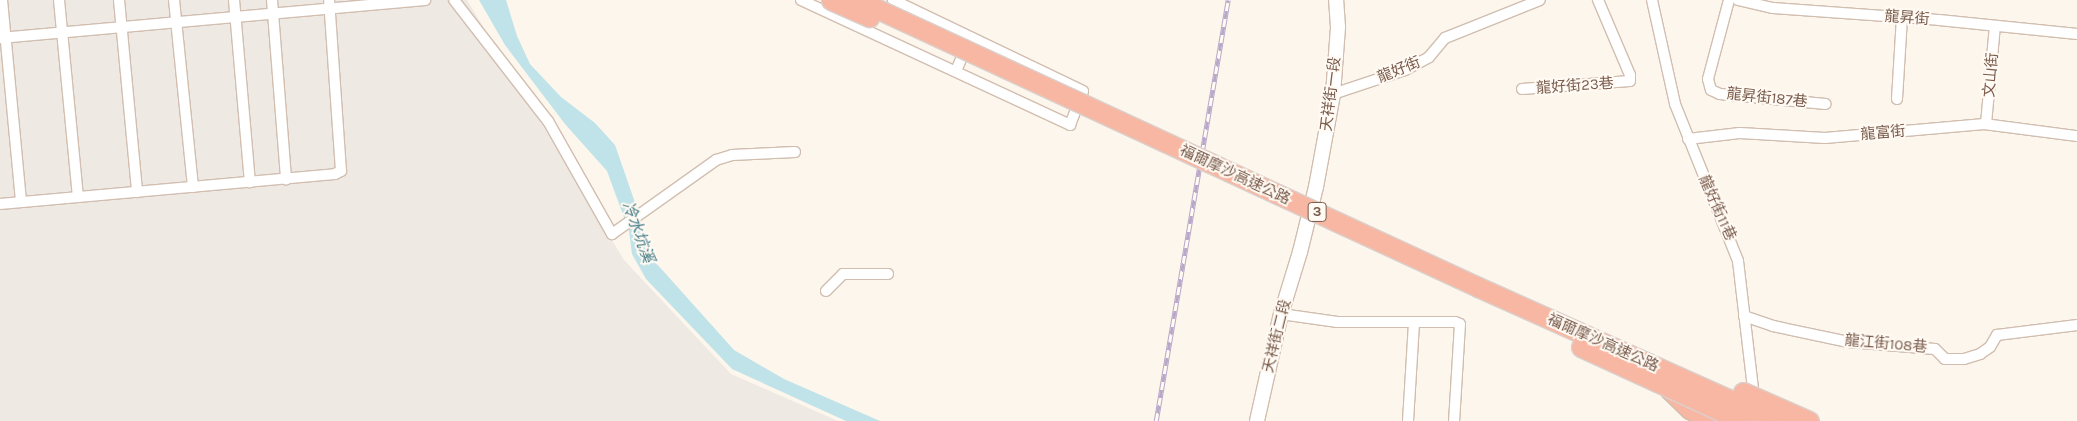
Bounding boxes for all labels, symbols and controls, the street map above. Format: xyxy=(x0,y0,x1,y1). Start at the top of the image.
street label: 龍昇街 xyxy=(1884,7,1930,29)
street label: 文山街 xyxy=(1980,52,2002,98)
street label: 龍好街 xyxy=(1375,53,1423,87)
street label: 天祥街一段 xyxy=(1317,56,1345,132)
street label: 龍好街23巷 xyxy=(1536,74,1614,98)
street label: 龍昇街187巷 xyxy=(1726,85,1808,111)
street label: 龍富街 xyxy=(1860,122,1906,144)
street label: 福爾摩沙高速公路 xyxy=(1177,141,1293,209)
street label: 龍好街11巷 xyxy=(1695,172,1739,244)
water label: 冷水坑溪 xyxy=(618,199,658,265)
road number: 3 xyxy=(1307,200,1327,223)
street label: 天祥街二段 xyxy=(1259,297,1295,375)
street label: 福爾摩沙高速公路 xyxy=(1545,310,1661,376)
street label: 龍江街108巷 xyxy=(1844,331,1928,357)

